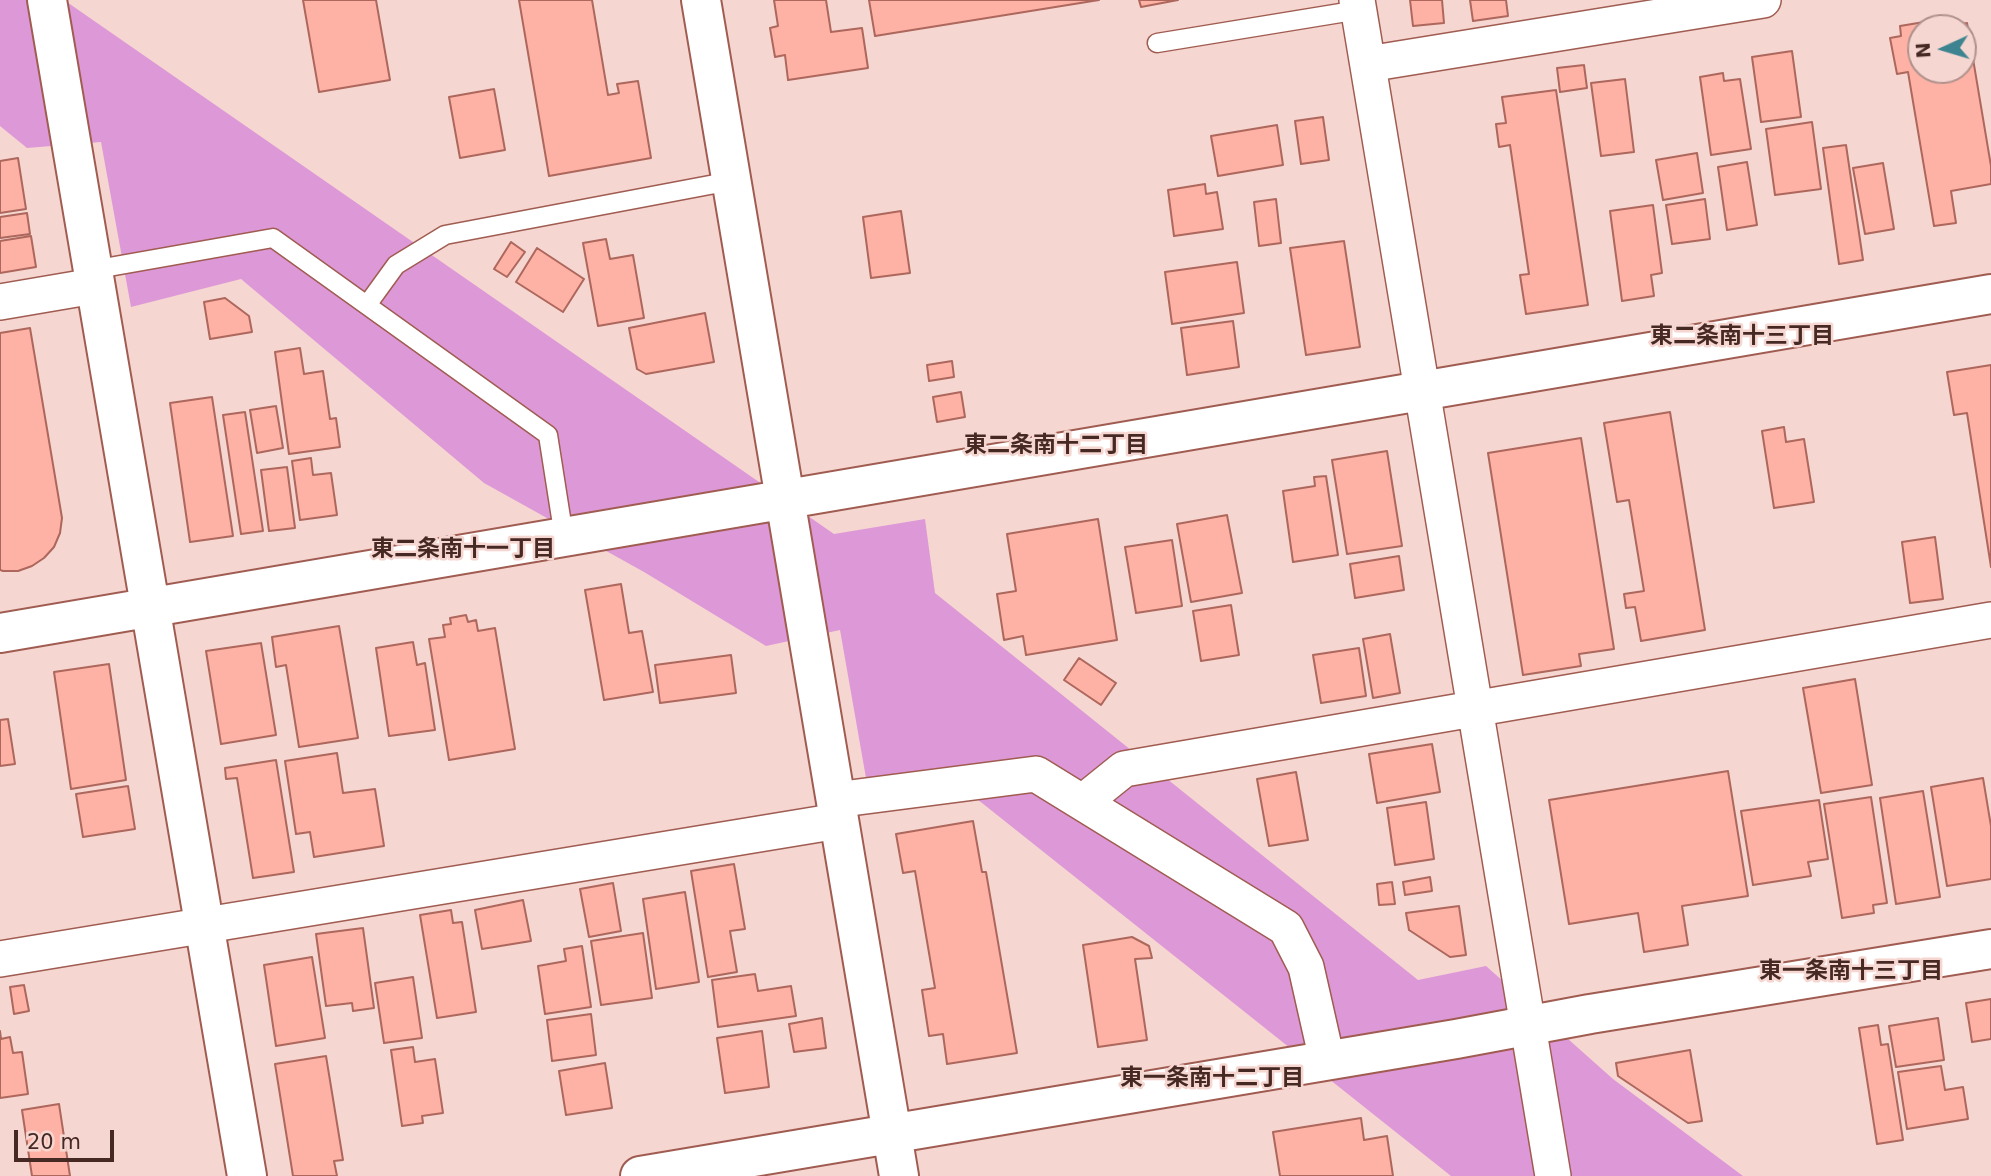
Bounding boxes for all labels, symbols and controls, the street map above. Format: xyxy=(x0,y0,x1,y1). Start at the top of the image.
north arrow xyxy=(1907,14,1977,84)
text: N xyxy=(1912,42,1935,59)
district label: 東二条南十三丁目 xyxy=(1650,323,1834,351)
district label: 東二条南十二丁目 xyxy=(964,432,1148,460)
district label: 東二条南十一丁目 xyxy=(371,536,555,564)
district label: 東一条南十三丁目 xyxy=(1759,958,1943,986)
district label: 東一条南十二丁目 xyxy=(1120,1065,1304,1093)
scale bar xyxy=(18,1116,117,1160)
text: 20 m xyxy=(27,1130,81,1154)

